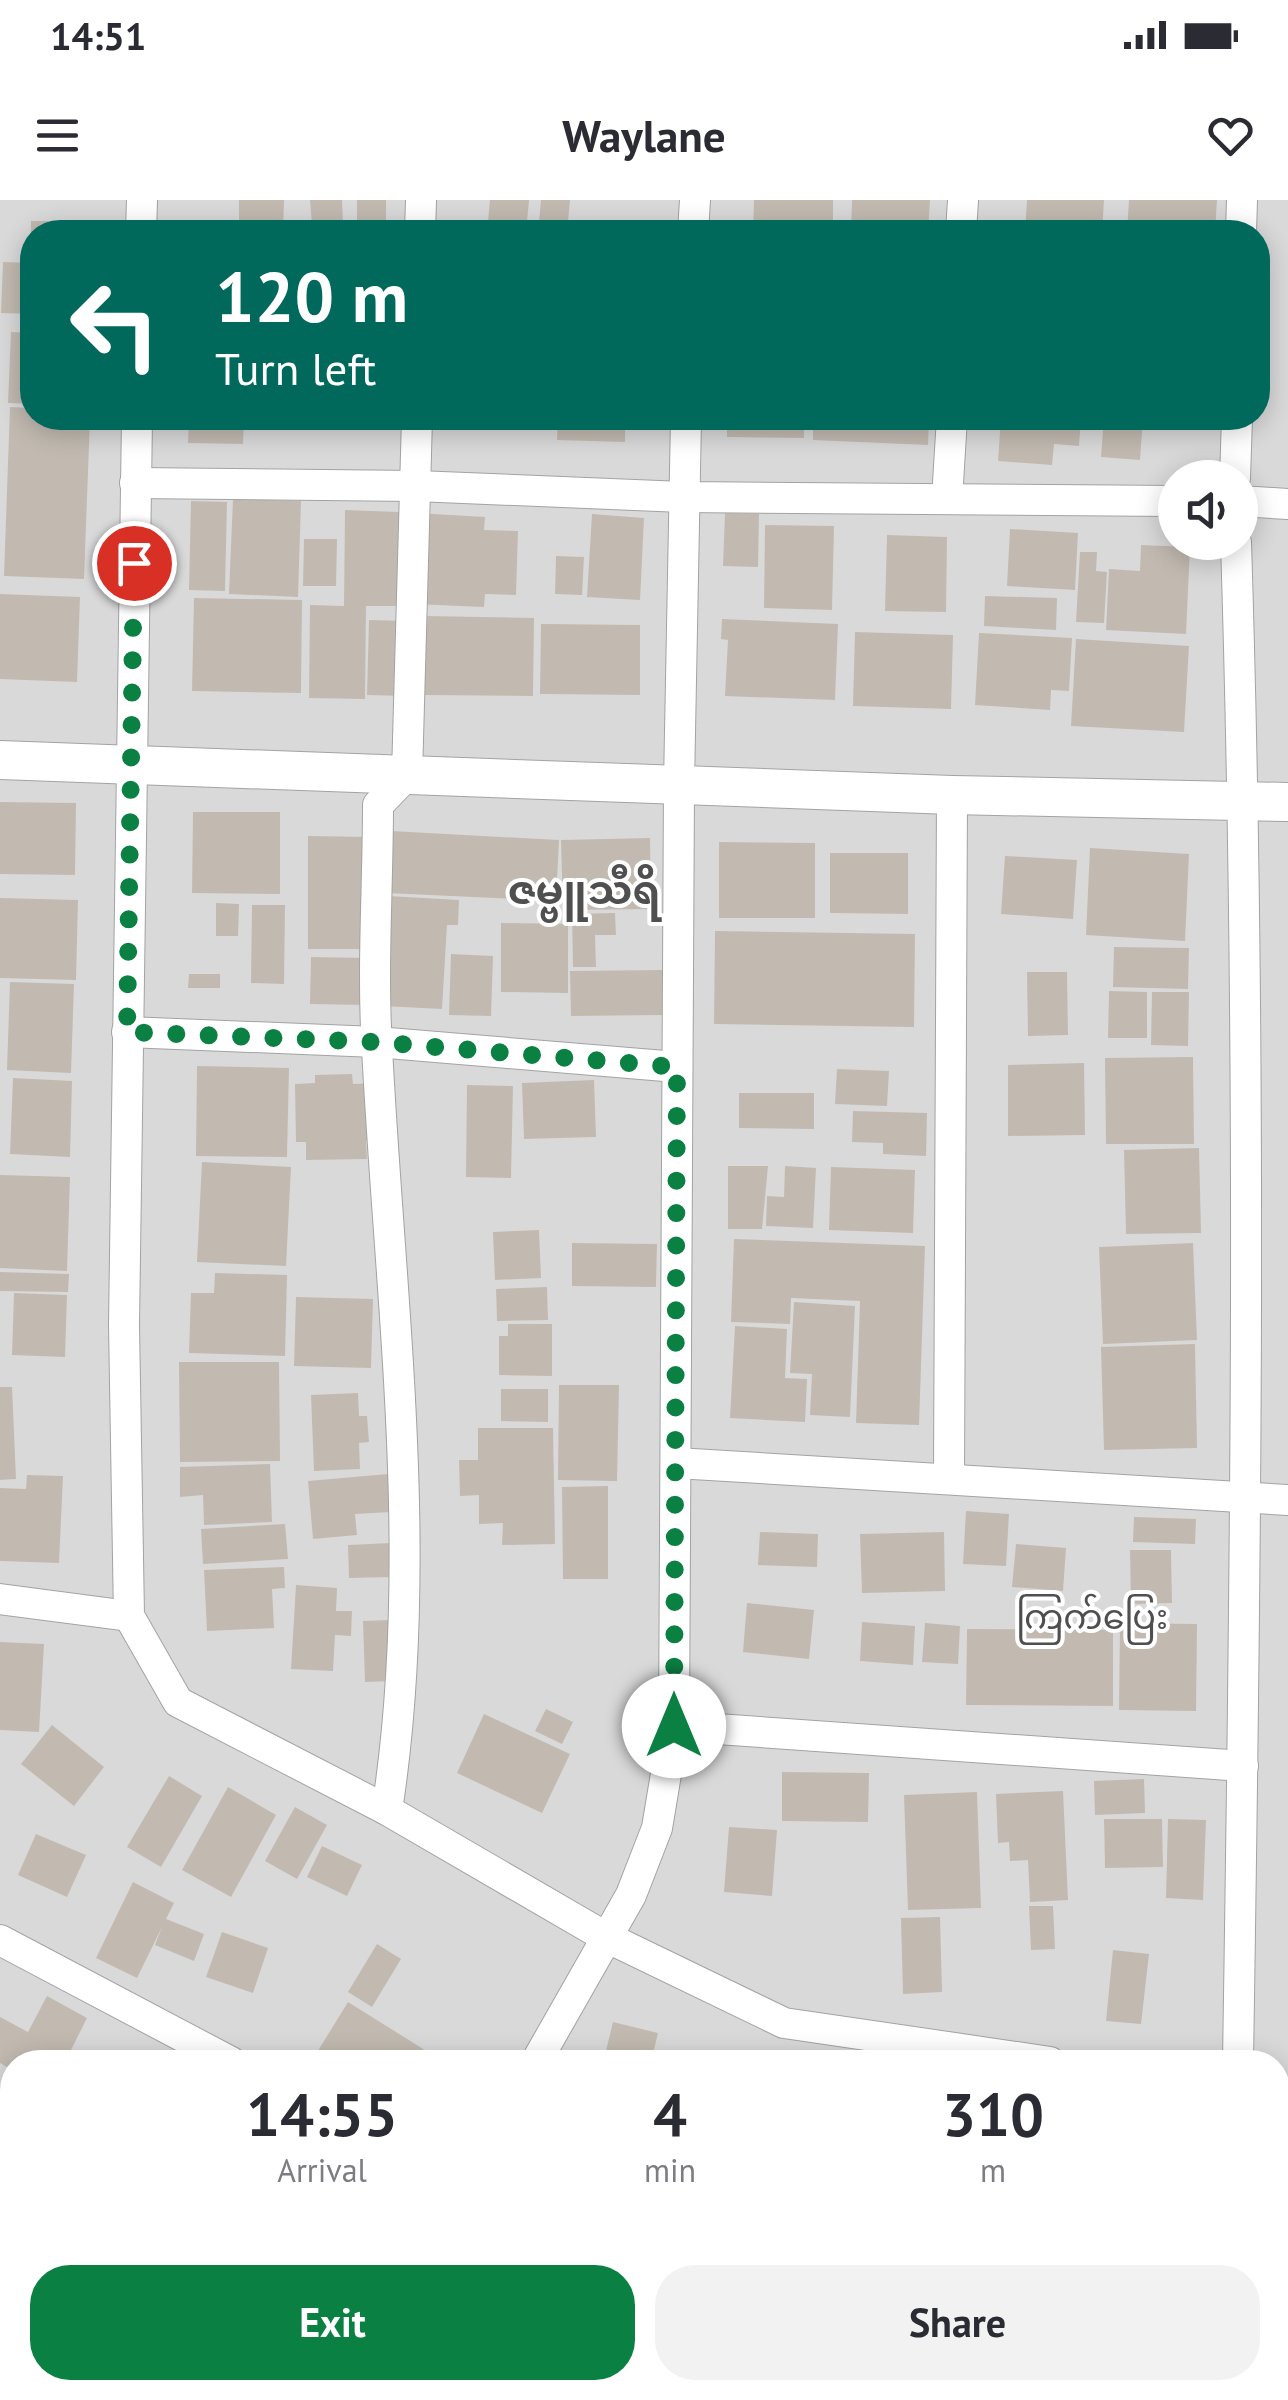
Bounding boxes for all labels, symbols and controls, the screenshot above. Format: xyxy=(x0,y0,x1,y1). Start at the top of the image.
text: 14:51 xyxy=(50,11,146,60)
text: Waylane xyxy=(562,106,726,164)
icon: menu xyxy=(30,108,85,163)
icon: heart xyxy=(1203,108,1258,163)
text: 120 m xyxy=(215,251,408,341)
icon: left xyxy=(50,260,180,390)
text: Turn left xyxy=(215,339,376,397)
map controls xyxy=(1158,460,1258,560)
button: sound xyxy=(1158,460,1258,560)
pin xyxy=(92,521,177,606)
icon: arrive xyxy=(107,536,162,591)
district label: ဇမ္ဗူသီရိ xyxy=(508,863,662,923)
district label: ကြက်ပြေး xyxy=(1016,1593,1168,1645)
position arrow xyxy=(622,1674,726,1778)
text: 14:55 xyxy=(246,2075,398,2153)
text: 4 xyxy=(653,2075,687,2153)
text: 310 xyxy=(942,2075,1044,2153)
text: Arrival xyxy=(277,2149,367,2191)
text: min xyxy=(644,2149,696,2191)
text: m xyxy=(980,2149,1006,2191)
button: Exit xyxy=(30,2265,635,2380)
button: Share xyxy=(655,2265,1260,2380)

